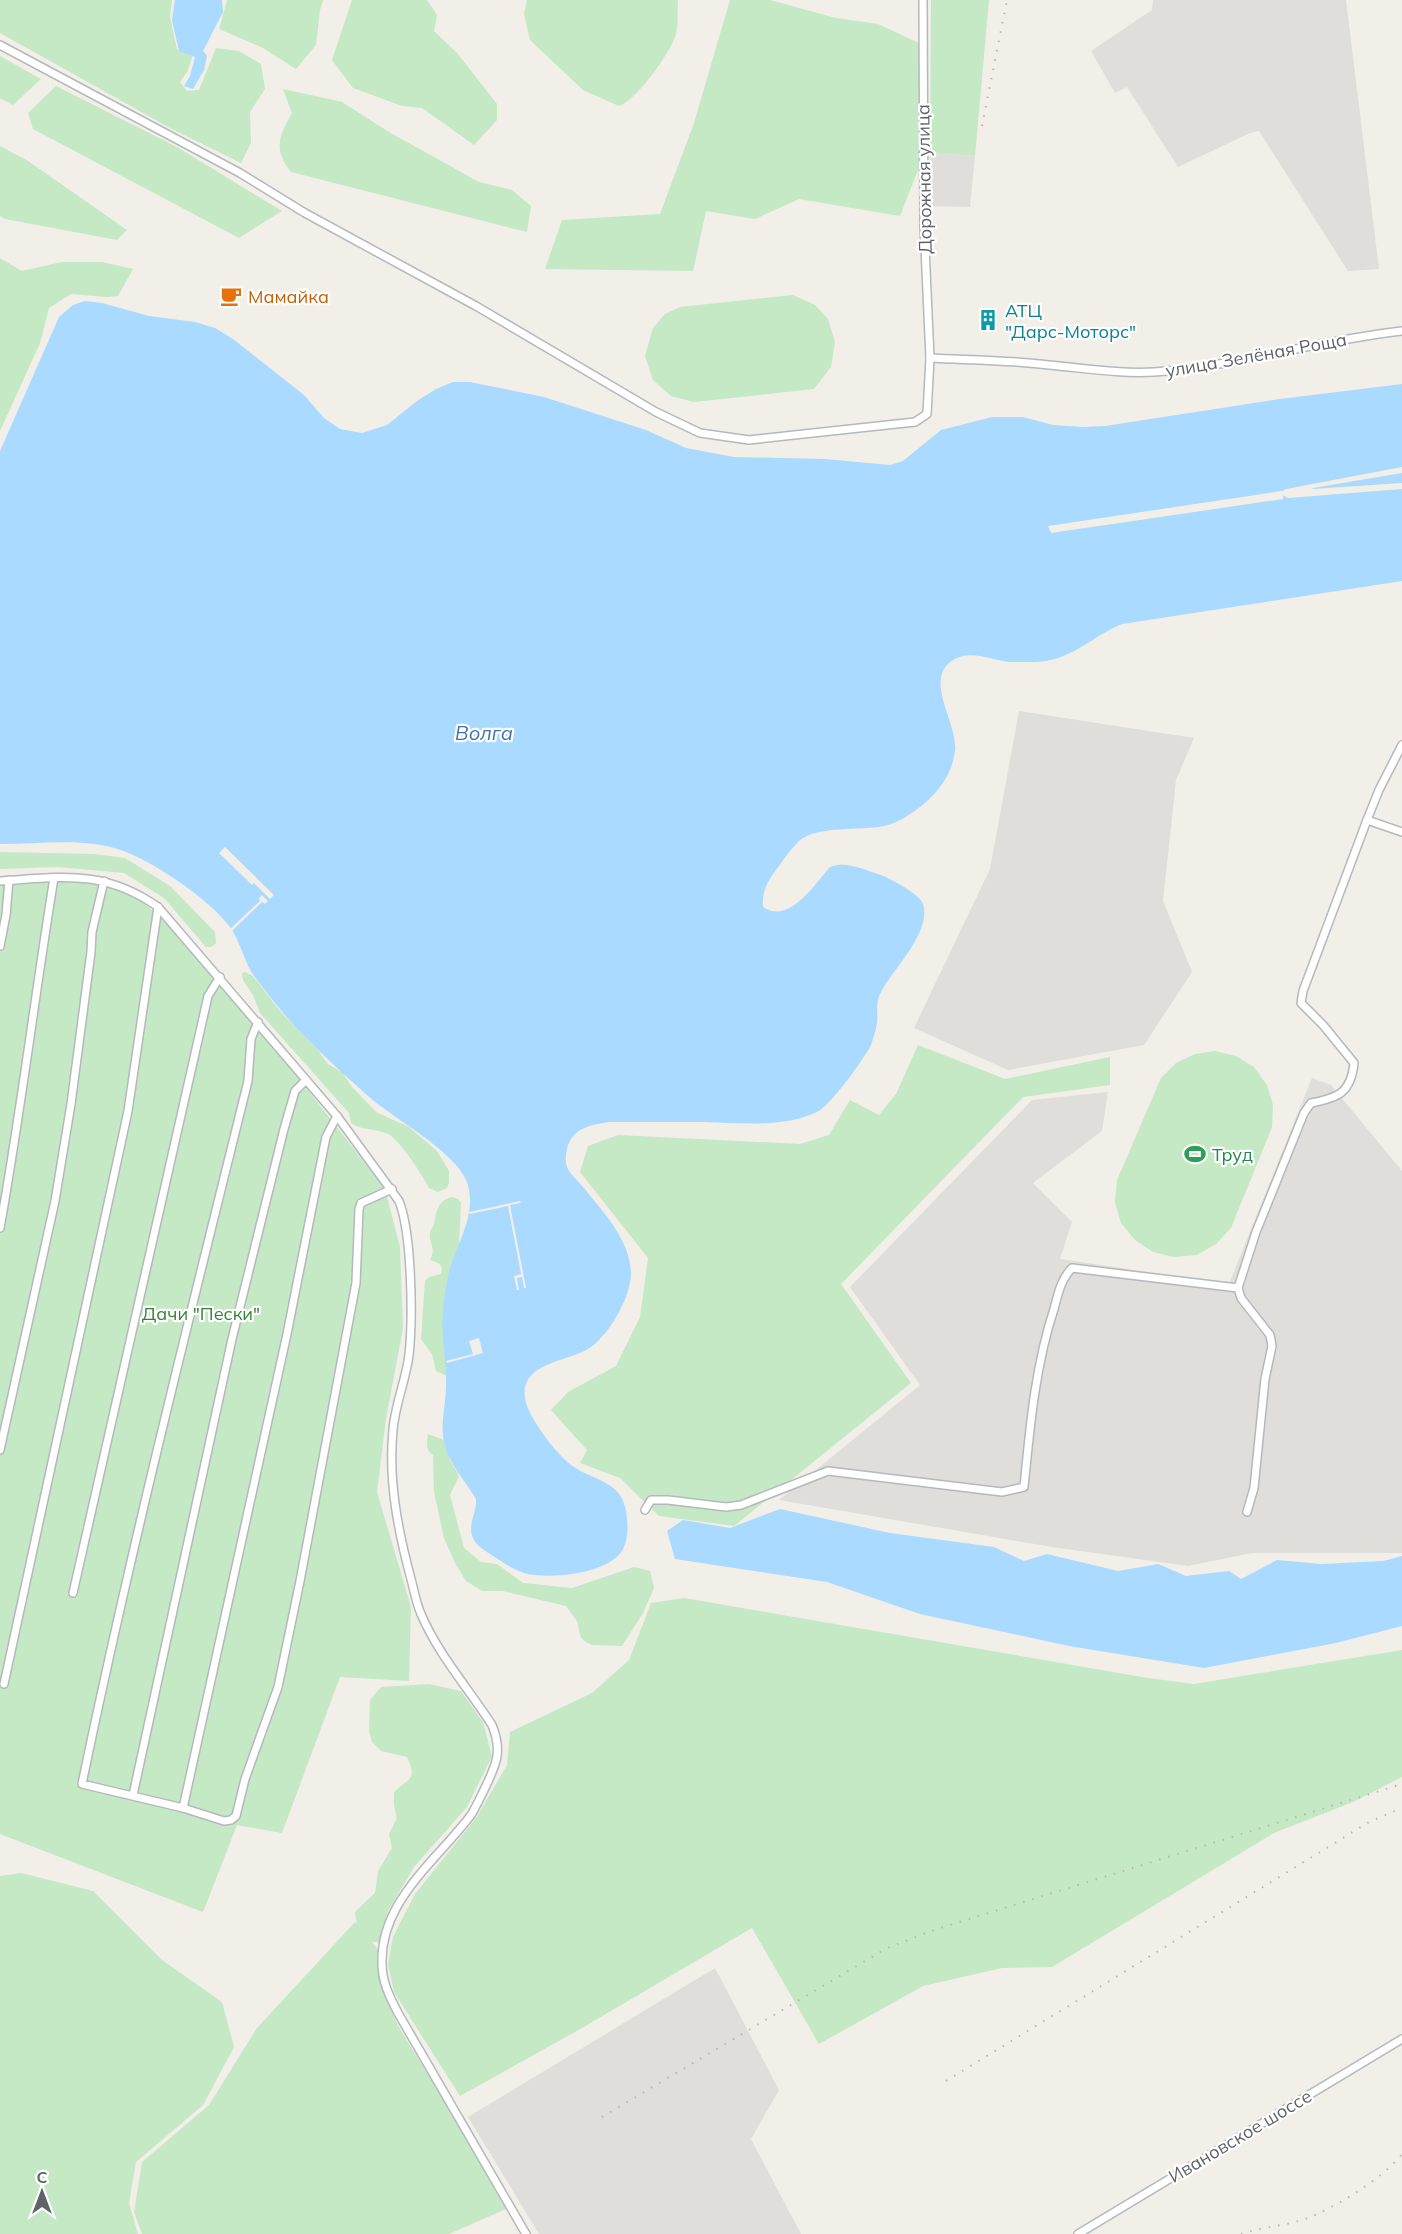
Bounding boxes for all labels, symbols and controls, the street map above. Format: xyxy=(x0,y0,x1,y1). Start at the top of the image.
street label: Дорожная улица xyxy=(911,104,937,254)
cafe icon: Мамайка xyxy=(219,284,243,308)
place label: Мамайка xyxy=(248,285,329,308)
place label: АТЦ "Дарс-Моторс" xyxy=(1005,299,1136,343)
building icon: АТЦ "Дарс-Моторс" xyxy=(976,308,1000,332)
street label: улица Зелёная Роща xyxy=(1164,328,1348,382)
water label: Волга xyxy=(455,720,513,745)
sports icon: Труд xyxy=(1183,1142,1207,1166)
place label: Труд xyxy=(1212,1143,1253,1166)
park label: Дачи "Пески" xyxy=(142,1302,260,1325)
street label: Ивановское шоссе xyxy=(1164,2084,1316,2188)
north arrow xyxy=(12,2162,72,2222)
text: С xyxy=(37,2167,48,2187)

